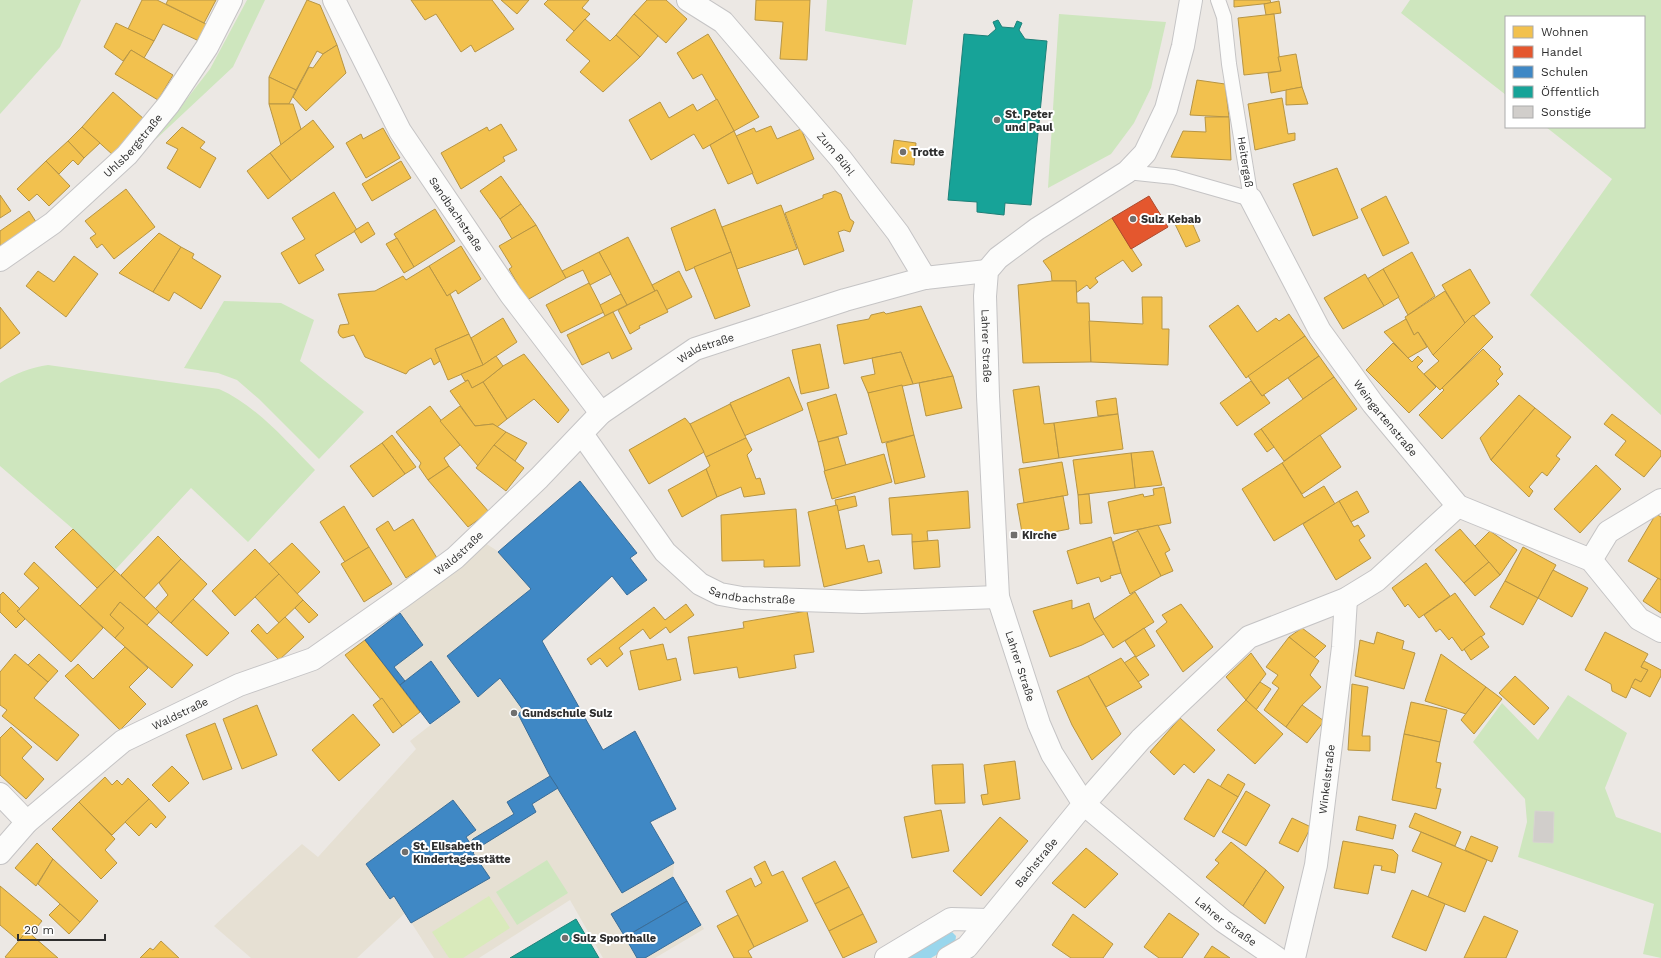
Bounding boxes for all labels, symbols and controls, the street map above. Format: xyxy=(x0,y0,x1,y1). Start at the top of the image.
legend xyxy=(1505,16,1645,128)
text: Wohnen xyxy=(1541,25,1589,39)
text: Handel xyxy=(1541,45,1582,59)
text: Schulen xyxy=(1541,65,1588,79)
text: Öffentlich xyxy=(1541,85,1600,99)
text: Sonstige xyxy=(1541,105,1591,119)
place label: St. Peter und Paul xyxy=(1005,108,1053,134)
street label: Uhlsbergstraße xyxy=(101,111,165,180)
marker: St. Peter und Paul xyxy=(992,115,1002,125)
street label: Zum Bühl xyxy=(814,130,858,178)
street label: Heitergaß xyxy=(1235,136,1255,189)
place label: Trotte xyxy=(911,146,944,159)
marker: Trotte xyxy=(898,147,908,157)
street label: Sandbachstraße xyxy=(426,174,486,254)
place label: Sulz Kebab xyxy=(1141,213,1201,226)
marker: Sulz Kebab xyxy=(1128,214,1138,224)
street label: Lahrer Straße xyxy=(979,309,994,383)
street label: Waldstraße xyxy=(675,330,736,366)
street label: Weingartenstraße xyxy=(1351,377,1420,459)
street label: Waldstraße xyxy=(431,528,486,578)
place label: Kirche xyxy=(1022,529,1057,542)
marker: Kirche xyxy=(1009,530,1019,540)
street label: Sandbachstraße xyxy=(707,583,795,606)
street label: Lahrer Straße xyxy=(1003,629,1038,703)
street label: Waldstraße xyxy=(150,694,210,733)
place label: Gundschule Sulz xyxy=(522,707,613,720)
marker: Gundschule Sulz xyxy=(509,708,519,718)
street label: Winkelstraße xyxy=(1316,744,1337,815)
street label: Bachstraße xyxy=(1012,835,1060,890)
place label: St. Elisabeth Kindertagesstätte xyxy=(413,840,511,866)
marker: St. Elisabeth Kindertagesstätte xyxy=(400,847,410,857)
street label: Lahrer Straße xyxy=(1192,894,1259,949)
scale bar xyxy=(18,916,105,942)
text: 20 m xyxy=(24,923,54,937)
place label: Sulz Sporthalle xyxy=(573,932,656,945)
marker: Sulz Sporthalle xyxy=(560,933,570,943)

